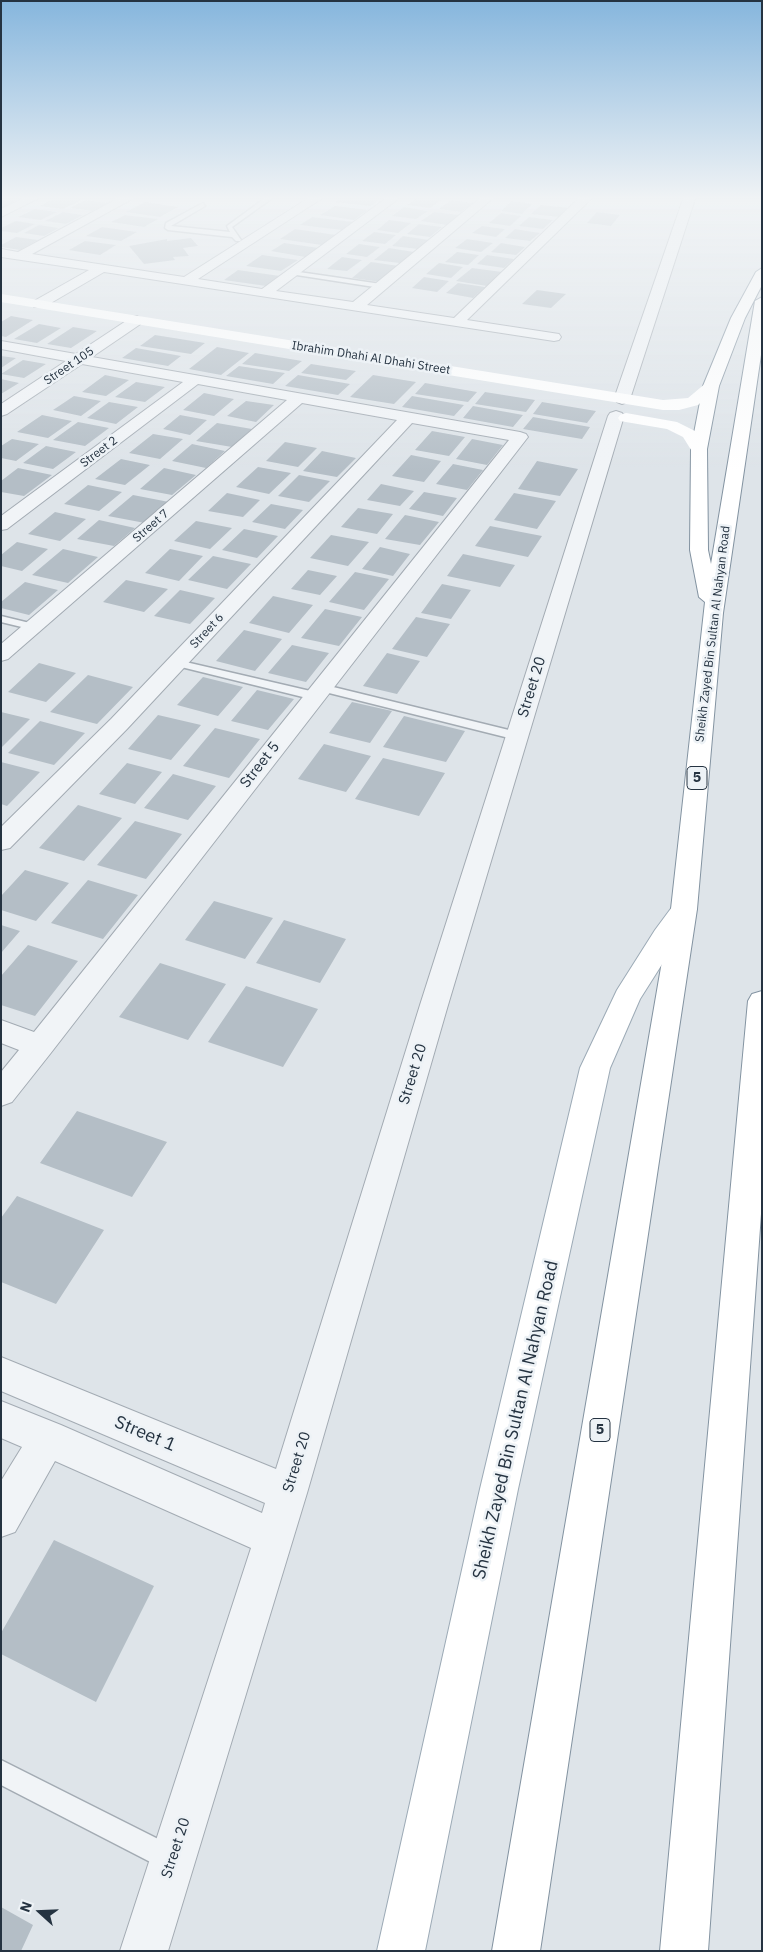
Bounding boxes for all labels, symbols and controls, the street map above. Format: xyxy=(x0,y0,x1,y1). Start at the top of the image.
street label: Ibrahim Dhahi Al Dhahi Street xyxy=(291,338,451,378)
street label: Street 105 xyxy=(41,344,97,388)
street label: Street 2 xyxy=(78,433,120,471)
street label: Street 7 xyxy=(130,506,172,546)
street label: Sheikh Zayed Bin Sultan Al Nahyan Road xyxy=(693,525,733,743)
street label: Street 6 xyxy=(187,610,227,652)
street label: Street 20 xyxy=(514,654,550,720)
street label: Street 5 xyxy=(236,738,284,792)
road number: 5 xyxy=(687,766,707,790)
street label: Street 20 xyxy=(395,1041,431,1107)
street label: Sheikh Zayed Bin Sultan Al Nahyan Road xyxy=(469,1259,563,1581)
street label: Street 1 xyxy=(111,1411,179,1457)
road number: 5 xyxy=(590,1418,610,1442)
street label: Street 20 xyxy=(279,1429,315,1495)
street label: Street 20 xyxy=(158,1815,194,1881)
north arrow xyxy=(15,1887,65,1937)
text: N xyxy=(16,1899,36,1915)

